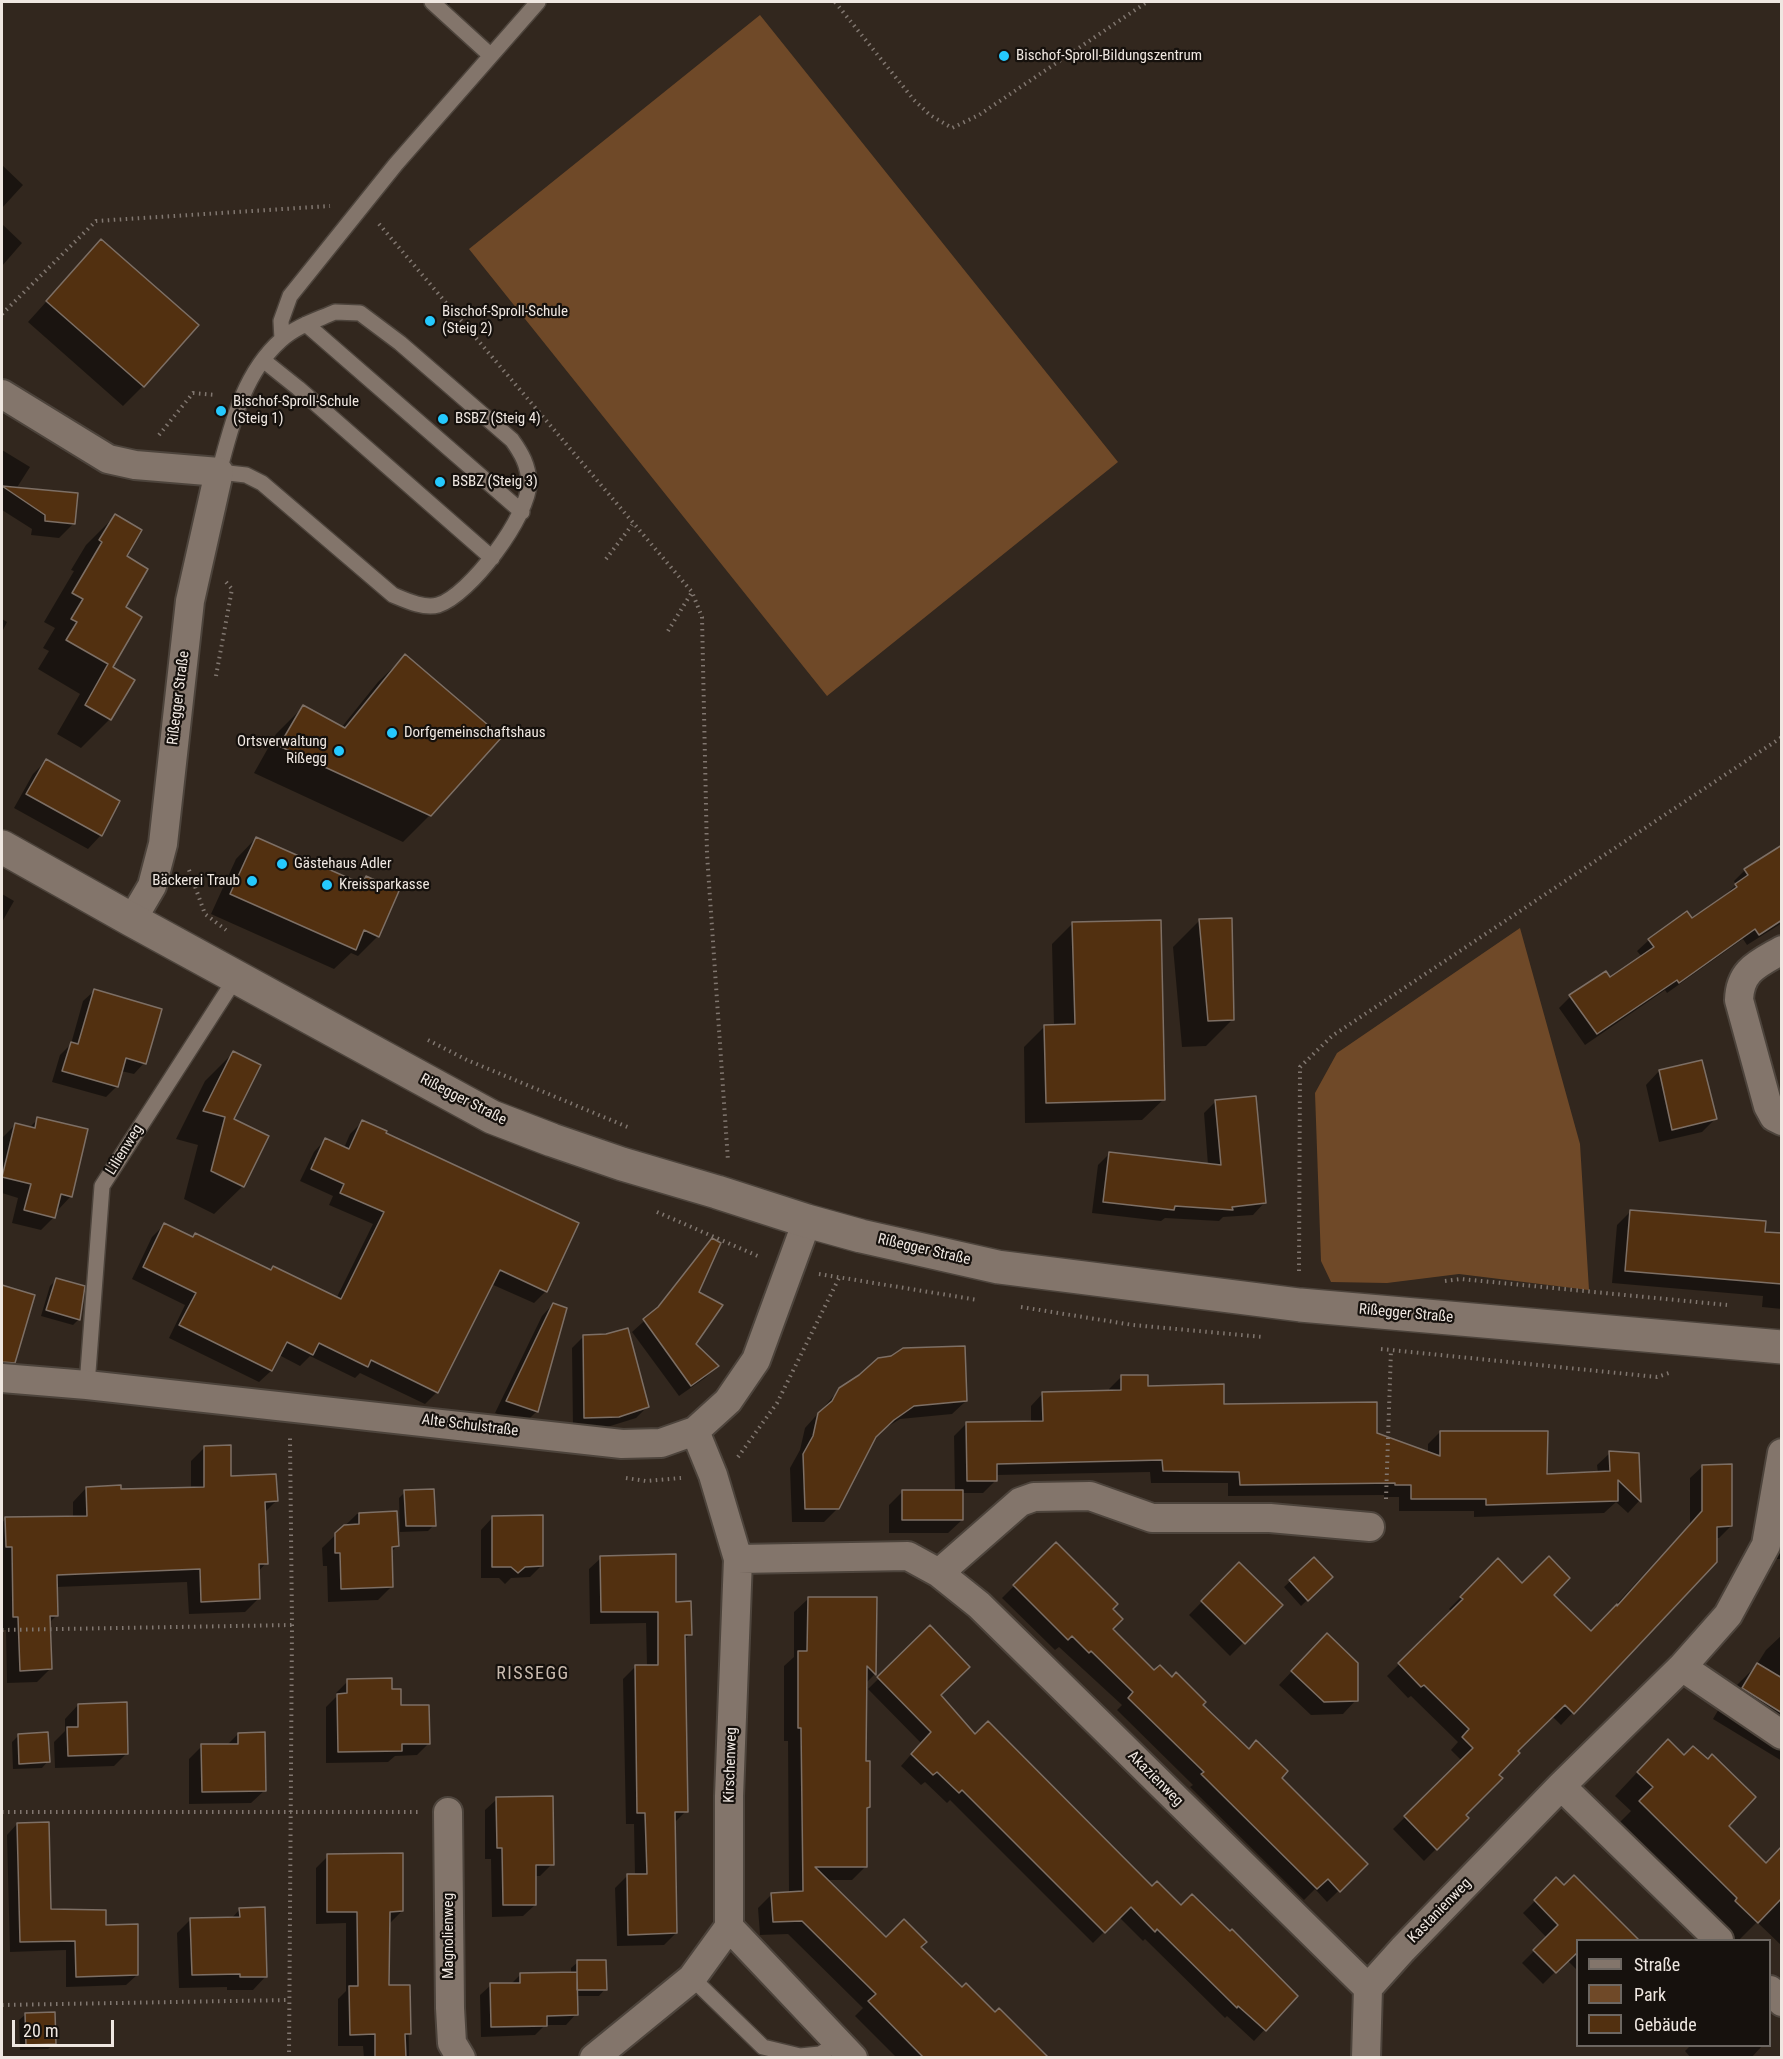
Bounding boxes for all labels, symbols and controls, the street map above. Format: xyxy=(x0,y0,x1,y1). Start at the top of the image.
place label: Bischof-Sproll-Bildungszentrum xyxy=(1016,47,1202,65)
marker: Bischof-Sproll-Bildungszentrum xyxy=(997,49,1011,63)
place label: Bischof-Sproll-Schule (Steig 2) xyxy=(442,303,568,338)
marker: Bischof-Sproll-Schule (Steig 2) xyxy=(423,314,437,328)
place label: Bischof-Sproll-Schule (Steig 1) xyxy=(233,393,359,428)
marker: Bischof-Sproll-Schule (Steig 1) xyxy=(214,404,228,418)
place label: BSBZ (Steig 4) xyxy=(455,410,541,428)
marker: BSBZ (Steig 4) xyxy=(436,412,450,426)
place label: BSBZ (Steig 3) xyxy=(452,473,538,491)
marker: BSBZ (Steig 3) xyxy=(433,475,447,489)
street label: Rißegger Straße xyxy=(164,650,194,746)
place label: Dorfgemeinschaftshaus xyxy=(404,724,546,742)
marker: Dorfgemeinschaftshaus xyxy=(385,726,399,740)
place label: Ortsverwaltung Rißegg xyxy=(237,733,327,768)
marker: Ortsverwaltung Rißegg xyxy=(332,744,346,758)
place label: Gästehaus Adler xyxy=(294,855,391,873)
marker: Gästehaus Adler xyxy=(275,857,289,871)
place label: Bäckerei Traub xyxy=(152,872,240,890)
marker: Bäckerei Traub xyxy=(245,874,259,888)
place label: Kreissparkasse xyxy=(339,876,430,894)
marker: Kreissparkasse xyxy=(320,878,334,892)
street label: Rißegger Straße xyxy=(417,1070,509,1130)
street label: Lilienweg xyxy=(103,1122,147,1178)
street label: Rißegger Straße xyxy=(876,1231,972,1269)
street label: Rißegger Straße xyxy=(1358,1301,1454,1327)
street label: Alte Schulstraße xyxy=(421,1411,519,1441)
district label: RISSEGG xyxy=(496,1663,570,1685)
street label: Kirschenweg xyxy=(721,1727,741,1803)
street label: Akazienweg xyxy=(1123,1747,1187,1811)
street label: Kastanienweg xyxy=(1405,1875,1475,1947)
street label: Magnolienweg xyxy=(440,1893,458,1979)
legend xyxy=(1576,1939,1771,2047)
text: Straße xyxy=(1634,1954,1680,1975)
text: Park xyxy=(1634,1984,1666,2005)
scale bar xyxy=(15,2008,117,2046)
text: Gebäude xyxy=(1634,2014,1697,2035)
text: 20 m xyxy=(23,2020,58,2041)

